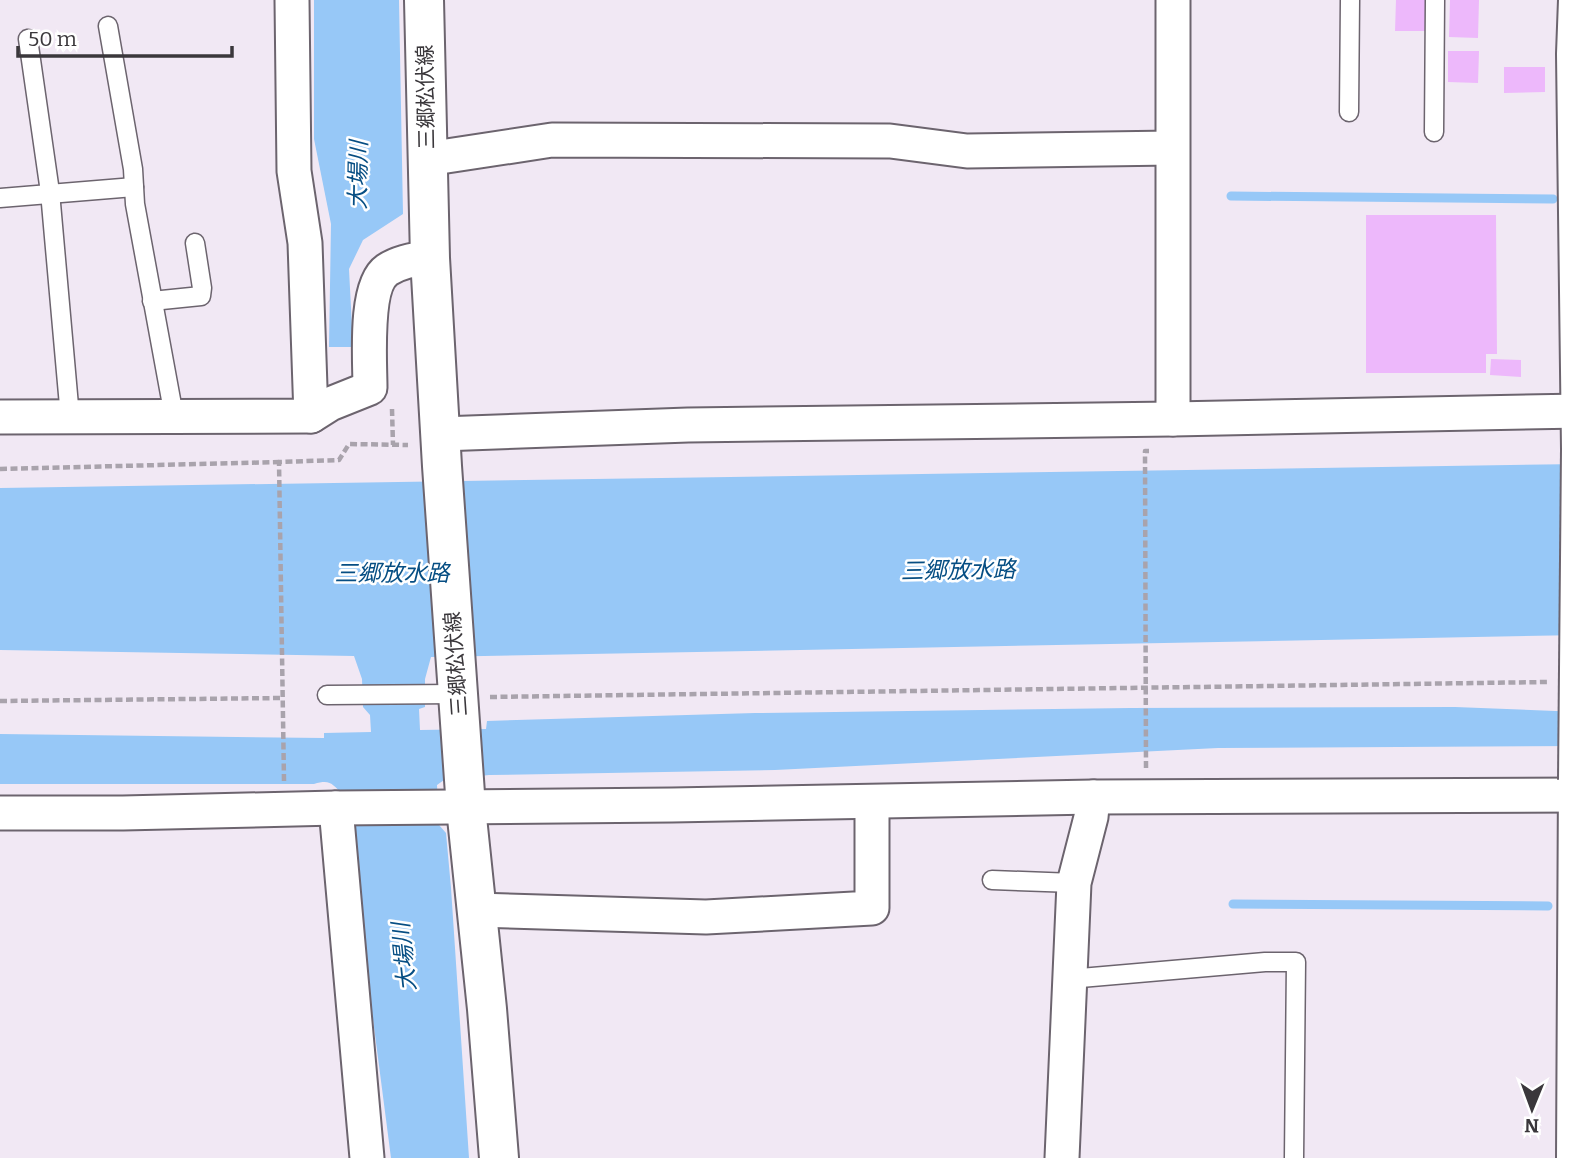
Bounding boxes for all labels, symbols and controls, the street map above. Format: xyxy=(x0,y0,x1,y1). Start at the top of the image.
scale bar xyxy=(18,14,231,58)
text: 50 m xyxy=(28,26,77,52)
street label: 三郷松伏線 xyxy=(412,44,440,150)
water label: 大場川 xyxy=(343,137,373,210)
water label: 三郷放水路 xyxy=(900,555,1018,585)
water label: 三郷放水路 xyxy=(335,559,452,587)
street label: 三郷松伏線 xyxy=(439,611,473,717)
water label: 大場川 xyxy=(386,918,422,993)
north arrow xyxy=(1497,1074,1567,1144)
text: N xyxy=(1524,1114,1539,1137)

